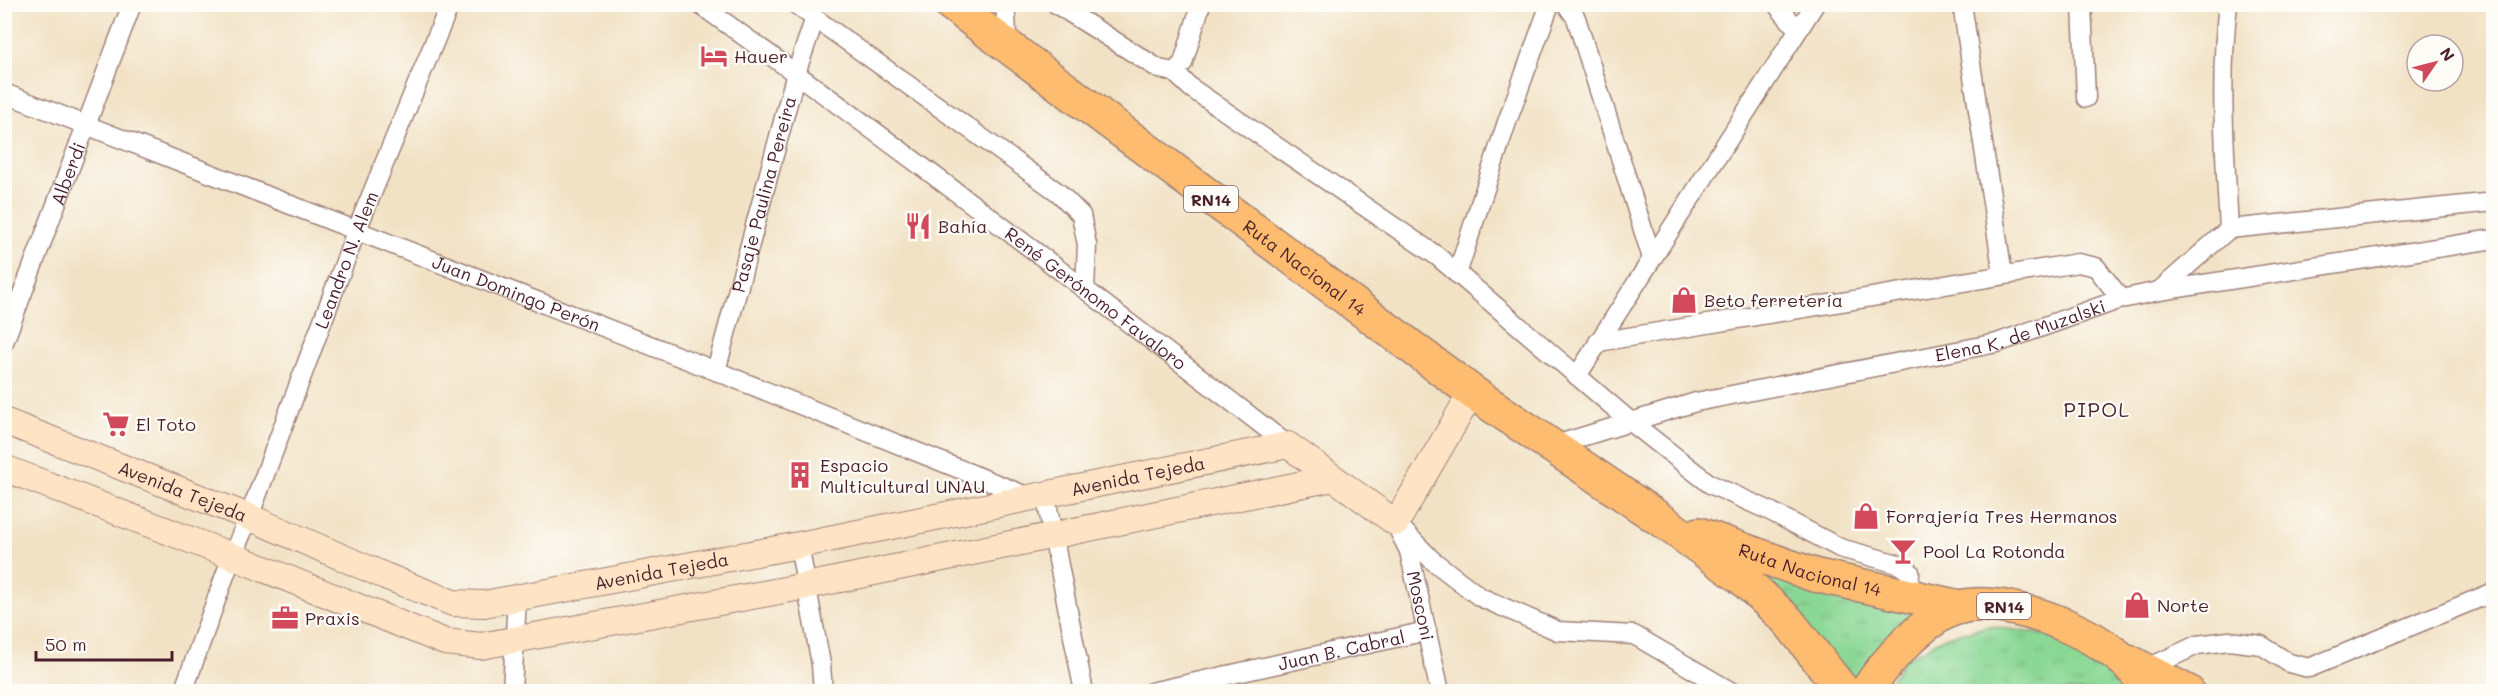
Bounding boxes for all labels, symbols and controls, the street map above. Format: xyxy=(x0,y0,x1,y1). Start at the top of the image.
north arrow xyxy=(2405,33,2465,93)
hotel icon: Hauer xyxy=(699,41,729,71)
text: N xyxy=(2436,43,2460,65)
place label: Hauer xyxy=(734,44,788,68)
street label: Pasaje Paulina Pereira xyxy=(726,93,801,295)
street label: Alberdi xyxy=(45,139,91,209)
road number: RN14 xyxy=(1184,186,1238,212)
street label: Leandro N. Alem xyxy=(309,187,384,332)
restaurant icon: Bahía xyxy=(903,211,933,241)
place label: Bahía xyxy=(938,214,987,238)
street label: Ruta Nacional 14 xyxy=(1238,214,1371,321)
street label: René Gerónomo Favaloro xyxy=(1000,221,1192,375)
street label: Juan Domingo Perón xyxy=(429,249,604,337)
shop icon: Beto ferretería xyxy=(1669,285,1699,315)
place label: Beto ferretería xyxy=(1704,288,1843,312)
street label: Elena K. de Muzalski xyxy=(1933,293,2109,367)
district label: PIPOL xyxy=(2063,396,2131,422)
supermarket icon: El Toto xyxy=(101,409,131,439)
place label: El Toto xyxy=(136,412,196,436)
street label: Avenida Tejeda xyxy=(1069,450,1207,501)
place label: Espacio Multicultural UNAU xyxy=(820,453,985,498)
street label: Avenida Tejeda xyxy=(115,455,251,527)
building icon: Espacio Multicultural UNAU xyxy=(785,460,815,490)
shop icon: Forrajería Tres Hermanos xyxy=(1851,501,1881,531)
place label: Forrajería Tres Hermanos xyxy=(1886,504,2118,528)
bar icon: Pool La Rotonda xyxy=(1888,536,1918,566)
street label: Ruta Nacional 14 xyxy=(1736,537,1884,602)
place label: Pool La Rotonda xyxy=(1923,539,2065,563)
street label: Avenida Tejeda xyxy=(592,546,731,595)
street label: Mosconi xyxy=(1402,569,1440,643)
shop icon: Norte xyxy=(2122,590,2152,620)
road number: RN14 xyxy=(1977,593,2031,619)
place label: Norte xyxy=(2157,593,2209,617)
office icon: Praxis xyxy=(270,603,300,633)
place label: Praxis xyxy=(305,606,360,630)
scale bar xyxy=(36,624,172,662)
street label: Juan B. Cabral xyxy=(1276,624,1407,676)
text: 50 m xyxy=(45,632,87,656)

